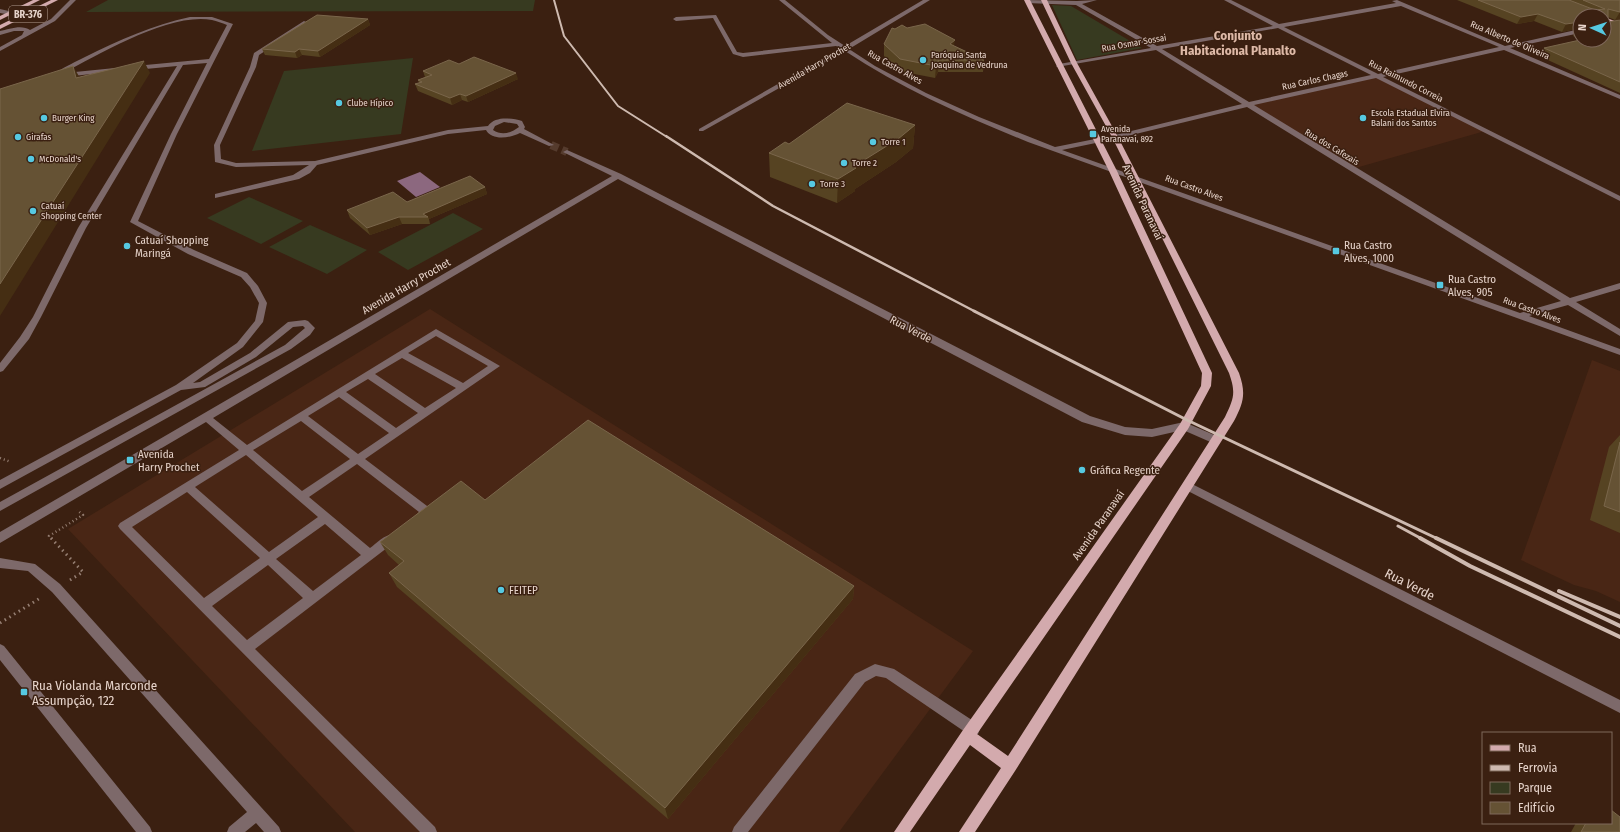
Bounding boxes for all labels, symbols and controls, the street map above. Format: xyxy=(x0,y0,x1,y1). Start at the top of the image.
road number: BR-376 xyxy=(9,6,47,22)
north arrow xyxy=(1572,8,1612,48)
street label: Rua Alberto de Oliveira xyxy=(1469,19,1552,61)
text: N xyxy=(1576,24,1589,31)
district label: Conjunto Habitacional Planalto xyxy=(1180,28,1296,58)
street label: Rua Osmar Sossai xyxy=(1101,32,1167,54)
street label: Avenida Harry Prochet xyxy=(776,41,852,91)
street label: Rua Castro Alves xyxy=(866,48,924,86)
place label: Paróquia Santa Joaquina de Vedruna xyxy=(931,50,1008,70)
marker: Paróquia Santa Joaquina de Vedruna xyxy=(918,55,928,65)
street label: Rua Raimundo Correia xyxy=(1367,58,1445,104)
street label: Rua Carlos Chagas xyxy=(1281,68,1349,92)
marker: Clube Hípico xyxy=(334,98,344,108)
place label: Clube Hípico xyxy=(347,98,393,108)
place label: Escola Estadual Elvira Balani dos Santos xyxy=(1371,108,1451,128)
marker: Burger King xyxy=(39,113,49,123)
place label: Burger King xyxy=(52,113,95,123)
marker: Escola Estadual Elvira Balani dos Santos xyxy=(1358,113,1368,123)
place label: Avenida Paranavaí, 892 xyxy=(1101,124,1153,144)
street label: Rua dos Cafezais xyxy=(1303,127,1361,167)
marker: Avenida Paranavaí, 892 xyxy=(1088,129,1098,139)
marker: Girafas xyxy=(13,132,23,142)
place label: Girafas xyxy=(26,132,52,142)
marker: Torre 1 xyxy=(868,137,878,147)
place label: Torre 1 xyxy=(881,137,906,147)
marker: McDonald's xyxy=(26,154,36,164)
place label: McDonald's xyxy=(39,154,81,164)
marker: Torre 2 xyxy=(839,158,849,168)
place label: Torre 2 xyxy=(852,158,877,168)
street label: Avenida Paranavaí xyxy=(1119,162,1166,242)
street label: Rua Castro Alves xyxy=(1164,173,1224,203)
marker: Torre 3 xyxy=(807,179,817,189)
place label: Torre 3 xyxy=(820,179,845,189)
place label: Catuaí Shopping Center xyxy=(41,201,103,221)
marker: Catuaí Shopping Center xyxy=(28,206,38,216)
place label: Catuaí Shopping Maringá xyxy=(135,234,209,260)
place label: Rua Castro Alves, 1000 xyxy=(1344,239,1394,265)
marker: Catuaí Shopping Maringá xyxy=(122,241,132,251)
marker: Rua Castro Alves, 1000 xyxy=(1331,246,1341,256)
street label: Avenida Harry Prochet xyxy=(360,256,453,317)
place label: Rua Castro Alves, 905 xyxy=(1448,273,1496,299)
marker: Rua Castro Alves, 905 xyxy=(1435,280,1445,290)
street label: Rua Castro Alves xyxy=(1502,295,1562,325)
street label: Rua Verde xyxy=(888,313,934,346)
place label: Avenida Harry Prochet xyxy=(138,448,200,474)
marker: Avenida Harry Prochet xyxy=(125,455,135,465)
place label: Gráfica Regente xyxy=(1090,464,1160,477)
marker: Gráfica Regente xyxy=(1077,465,1087,475)
street label: Avenida Paranavaí xyxy=(1070,488,1127,563)
street label: Rua Verde xyxy=(1382,566,1437,603)
place label: FEITEP xyxy=(509,584,538,597)
marker: FEITEP xyxy=(496,585,506,595)
place label: Rua Violanda Marconde Assumpção, 122 xyxy=(32,678,157,708)
marker: Rua Violanda Marconde Assumpção, 122 xyxy=(19,687,29,697)
legend xyxy=(1482,732,1612,824)
text: Rua xyxy=(1518,741,1537,755)
text: Ferrovia xyxy=(1518,761,1557,775)
text: Parque xyxy=(1518,781,1552,795)
text: Edifício xyxy=(1518,801,1555,815)

